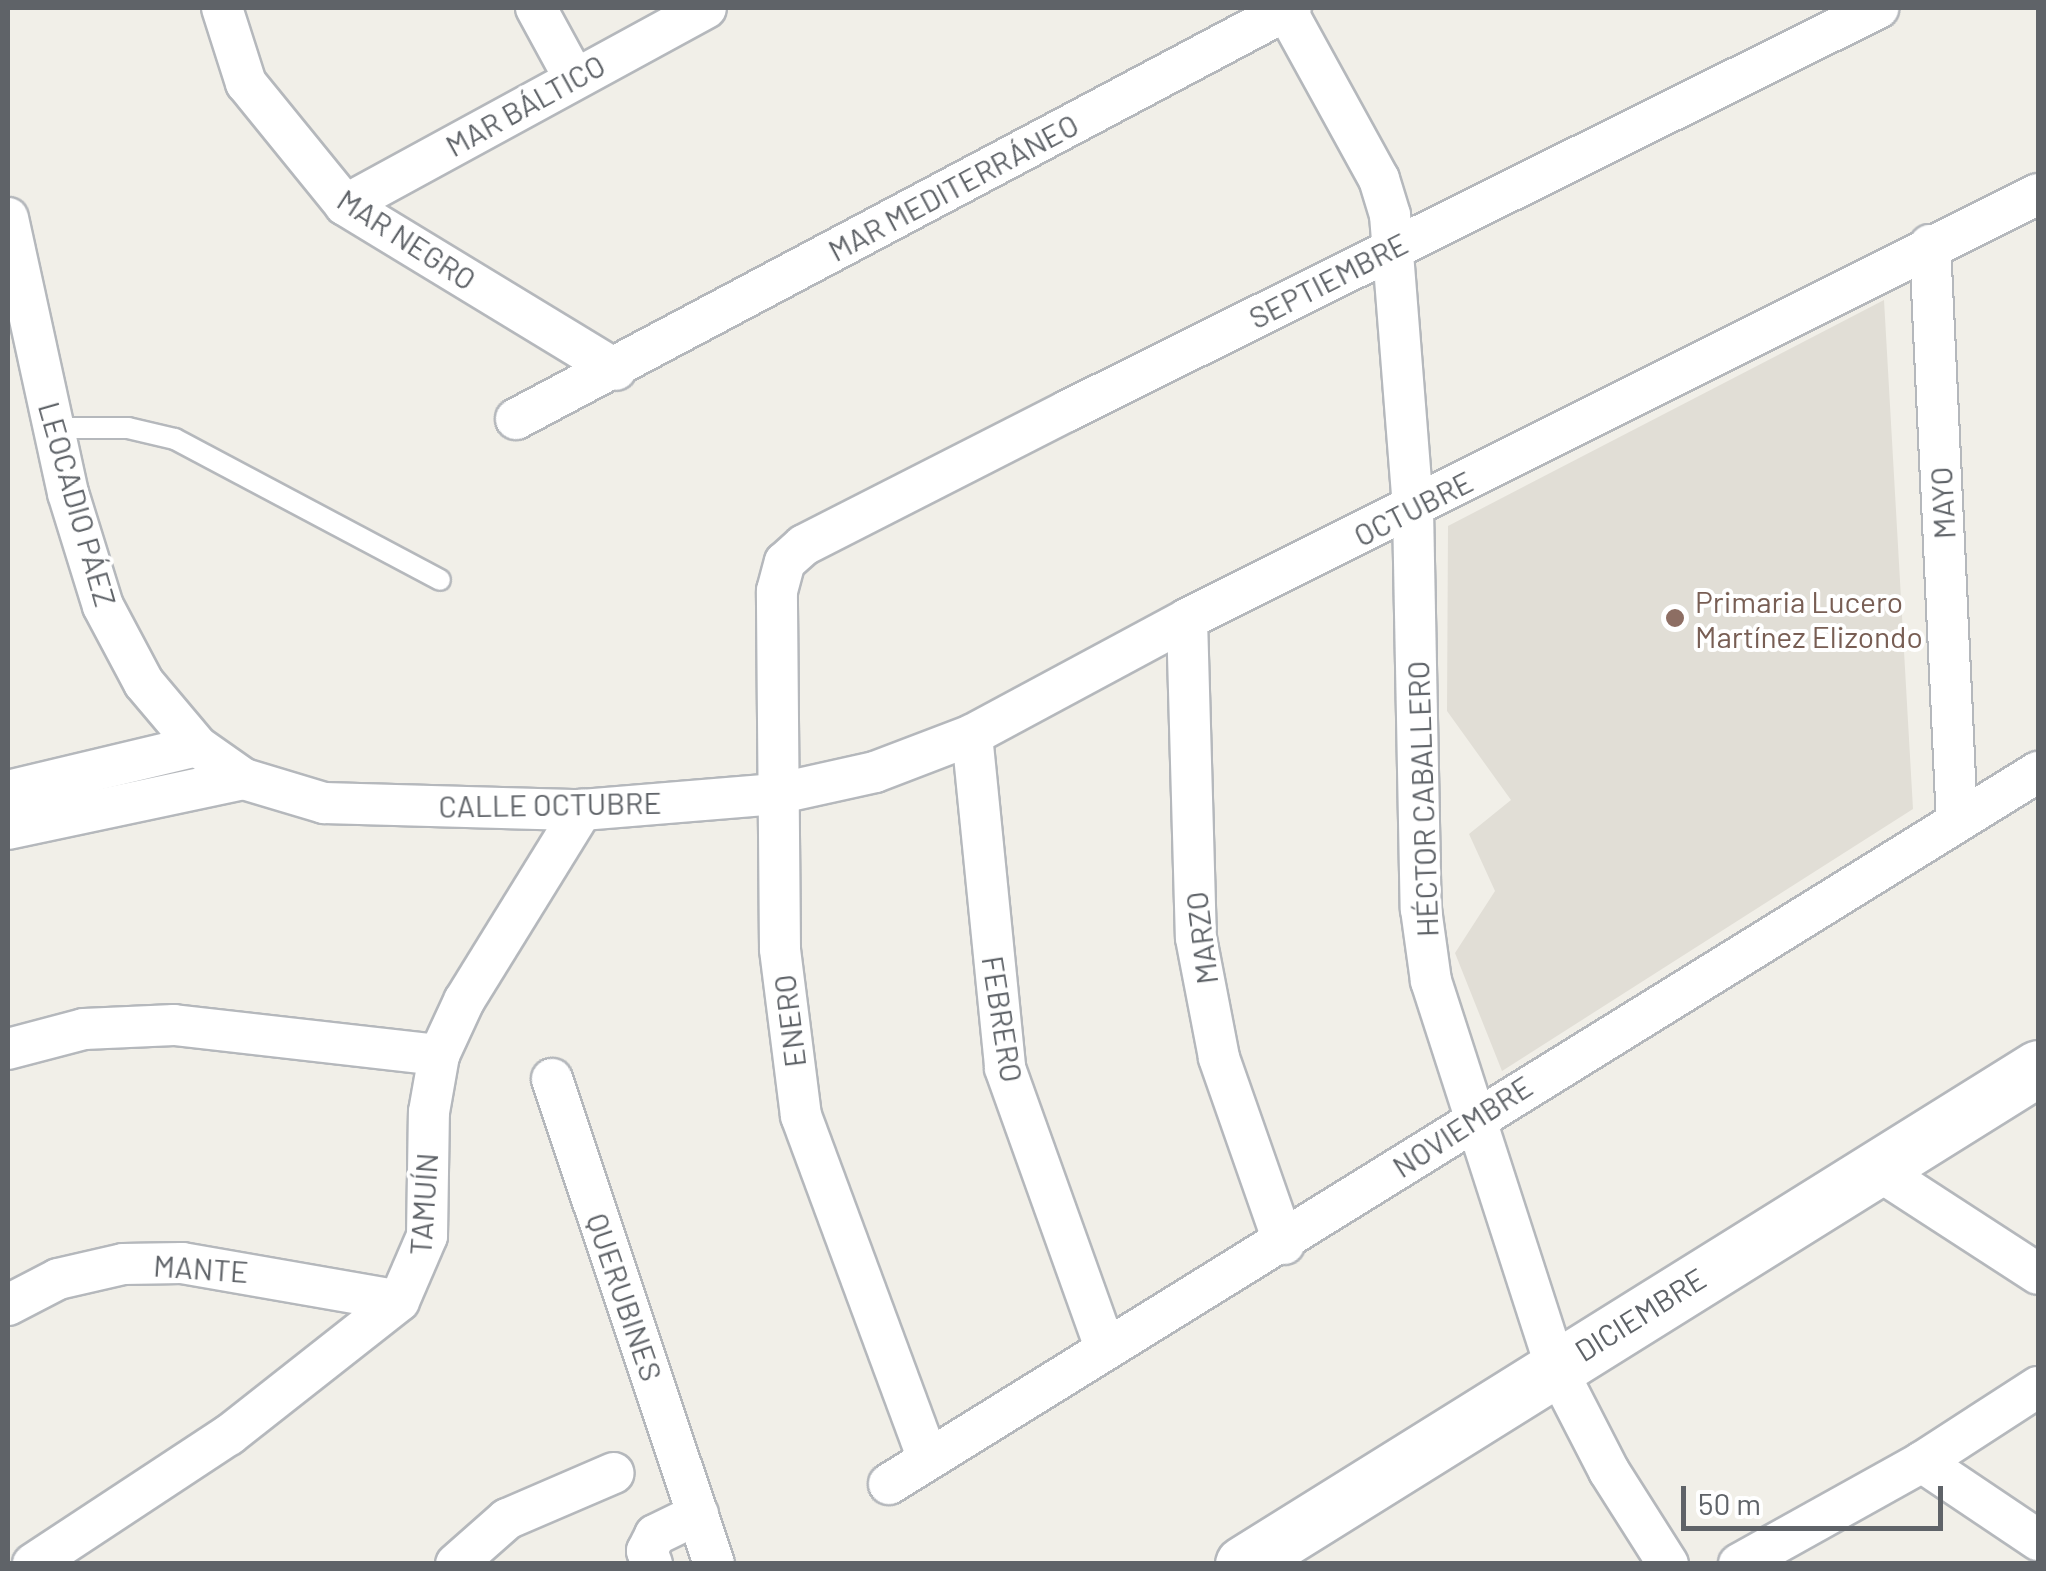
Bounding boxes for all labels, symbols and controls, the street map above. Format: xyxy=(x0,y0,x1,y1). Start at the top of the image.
street label: MAR BÁLTICO xyxy=(439,47,611,163)
street label: MAR MEDITERRÁNEO xyxy=(822,106,1084,268)
street label: MAR NEGRO xyxy=(331,181,483,297)
street label: SEPTIEMBRE xyxy=(1243,225,1413,335)
street label: LEOCADIO PÁEZ xyxy=(32,398,124,610)
street label: OCTUBRE xyxy=(1348,463,1478,553)
street label: MAYO xyxy=(1922,466,1962,540)
place label: Primaria Lucero Martínez Elizondo xyxy=(1695,583,1923,654)
marker: Primaria Lucero Martínez Elizondo xyxy=(1664,607,1686,629)
street label: HÉCTOR CABALLERO xyxy=(1399,660,1445,938)
street label: CALLE OCTUBRE xyxy=(438,784,662,824)
street label: MARZO xyxy=(1177,890,1225,986)
street label: FEBRERO xyxy=(975,953,1031,1085)
street label: ENERO xyxy=(765,973,813,1069)
street label: NOVIEMBRE xyxy=(1385,1068,1539,1184)
street label: TAMUÍN xyxy=(401,1152,445,1256)
street label: QUERUBINES xyxy=(580,1209,670,1385)
street label: MANTE xyxy=(152,1247,250,1289)
street label: DICIEMBRE xyxy=(1568,1260,1712,1368)
scale bar xyxy=(1686,1466,1948,1528)
text: 50 m xyxy=(1698,1485,1761,1521)

